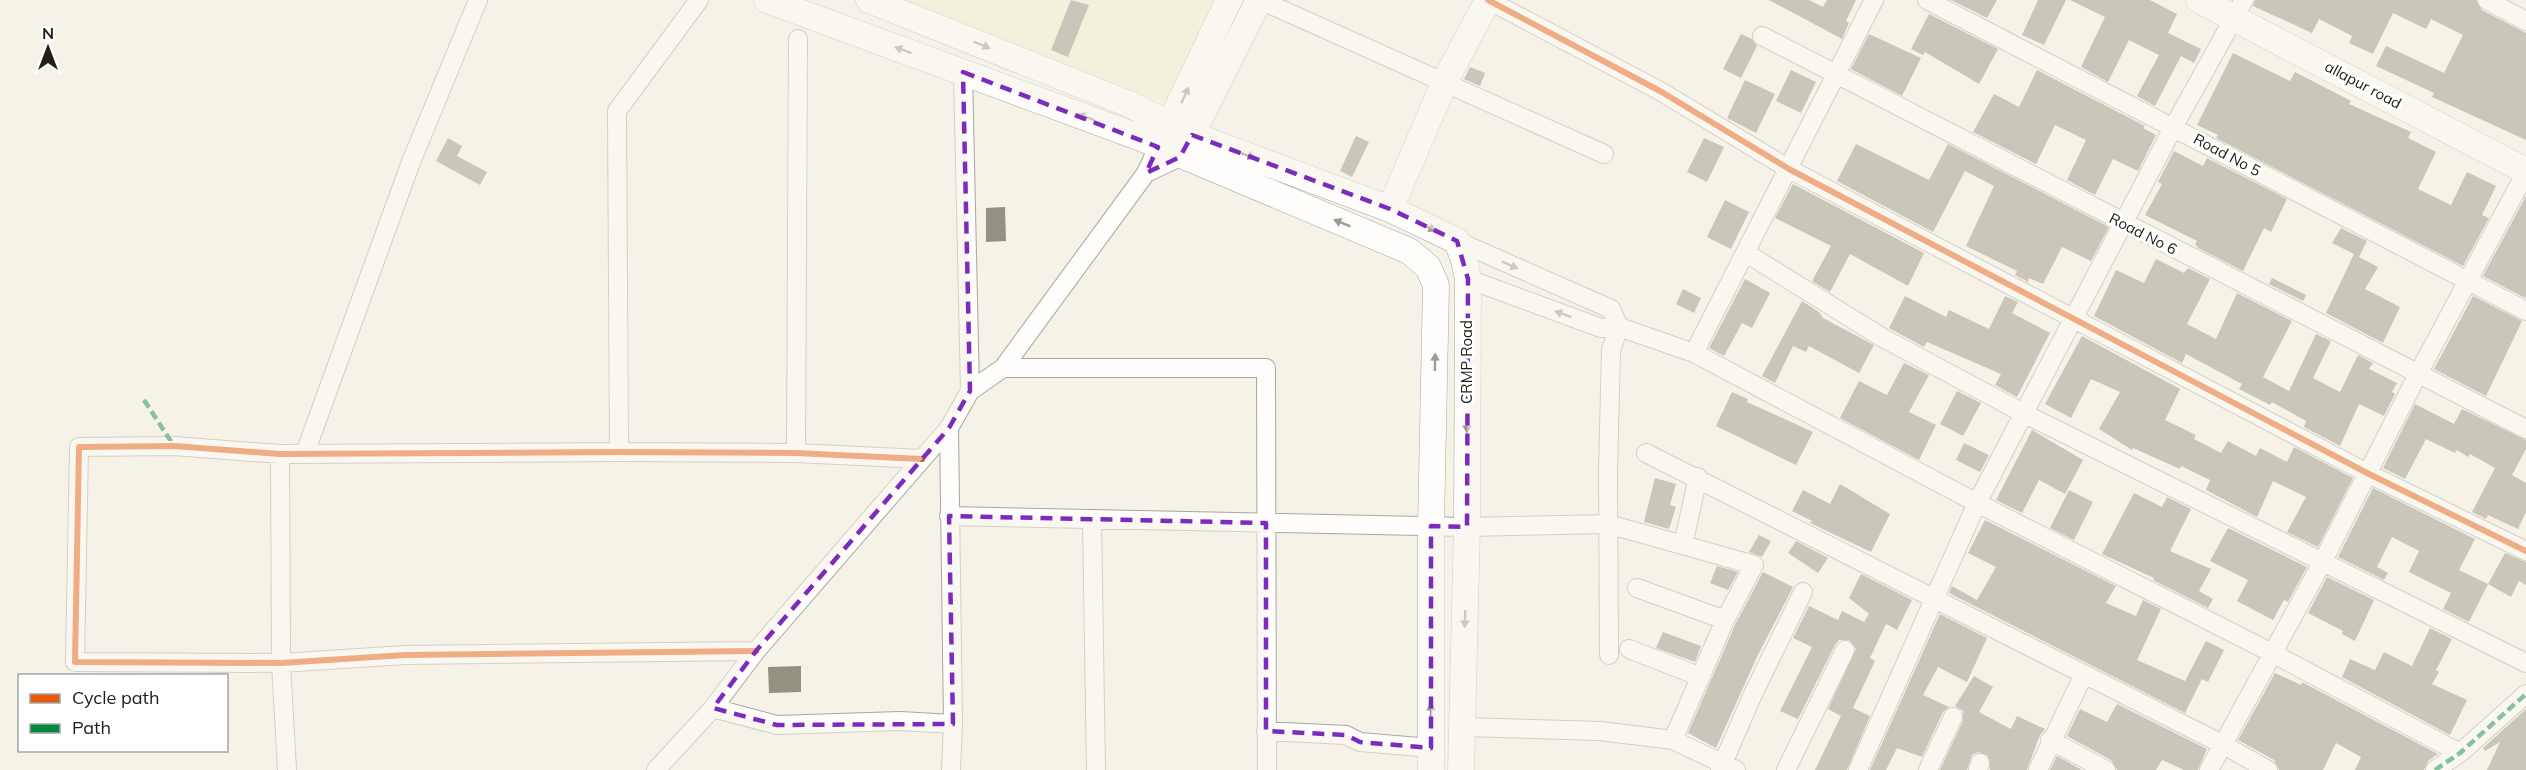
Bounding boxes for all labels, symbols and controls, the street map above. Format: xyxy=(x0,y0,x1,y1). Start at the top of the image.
north arrow xyxy=(18,18,78,78)
text: N xyxy=(42,23,54,43)
one-way arrow xyxy=(973,41,991,50)
one-way arrow xyxy=(894,45,912,54)
street label: allapur road xyxy=(2322,56,2405,113)
one-way arrow xyxy=(1180,86,1189,103)
one-way arrow xyxy=(1077,112,1095,122)
street label: Road No 5 xyxy=(2190,129,2264,180)
one-way arrow xyxy=(1238,151,1256,161)
street label: Road No 6 xyxy=(2106,208,2180,259)
one-way arrow xyxy=(1332,218,1350,228)
one-way arrow xyxy=(1419,222,1437,232)
one-way arrow xyxy=(1502,260,1520,270)
one-way arrow xyxy=(1554,309,1572,319)
street label: CRMP Road xyxy=(1457,320,1476,404)
one-way arrow xyxy=(1430,353,1440,372)
one-way arrow xyxy=(1462,414,1472,433)
one-way arrow xyxy=(1460,609,1470,628)
legend xyxy=(18,674,228,752)
text: Cycle path xyxy=(72,686,159,709)
one-way arrow xyxy=(1426,702,1436,721)
text: Path xyxy=(72,716,111,739)

